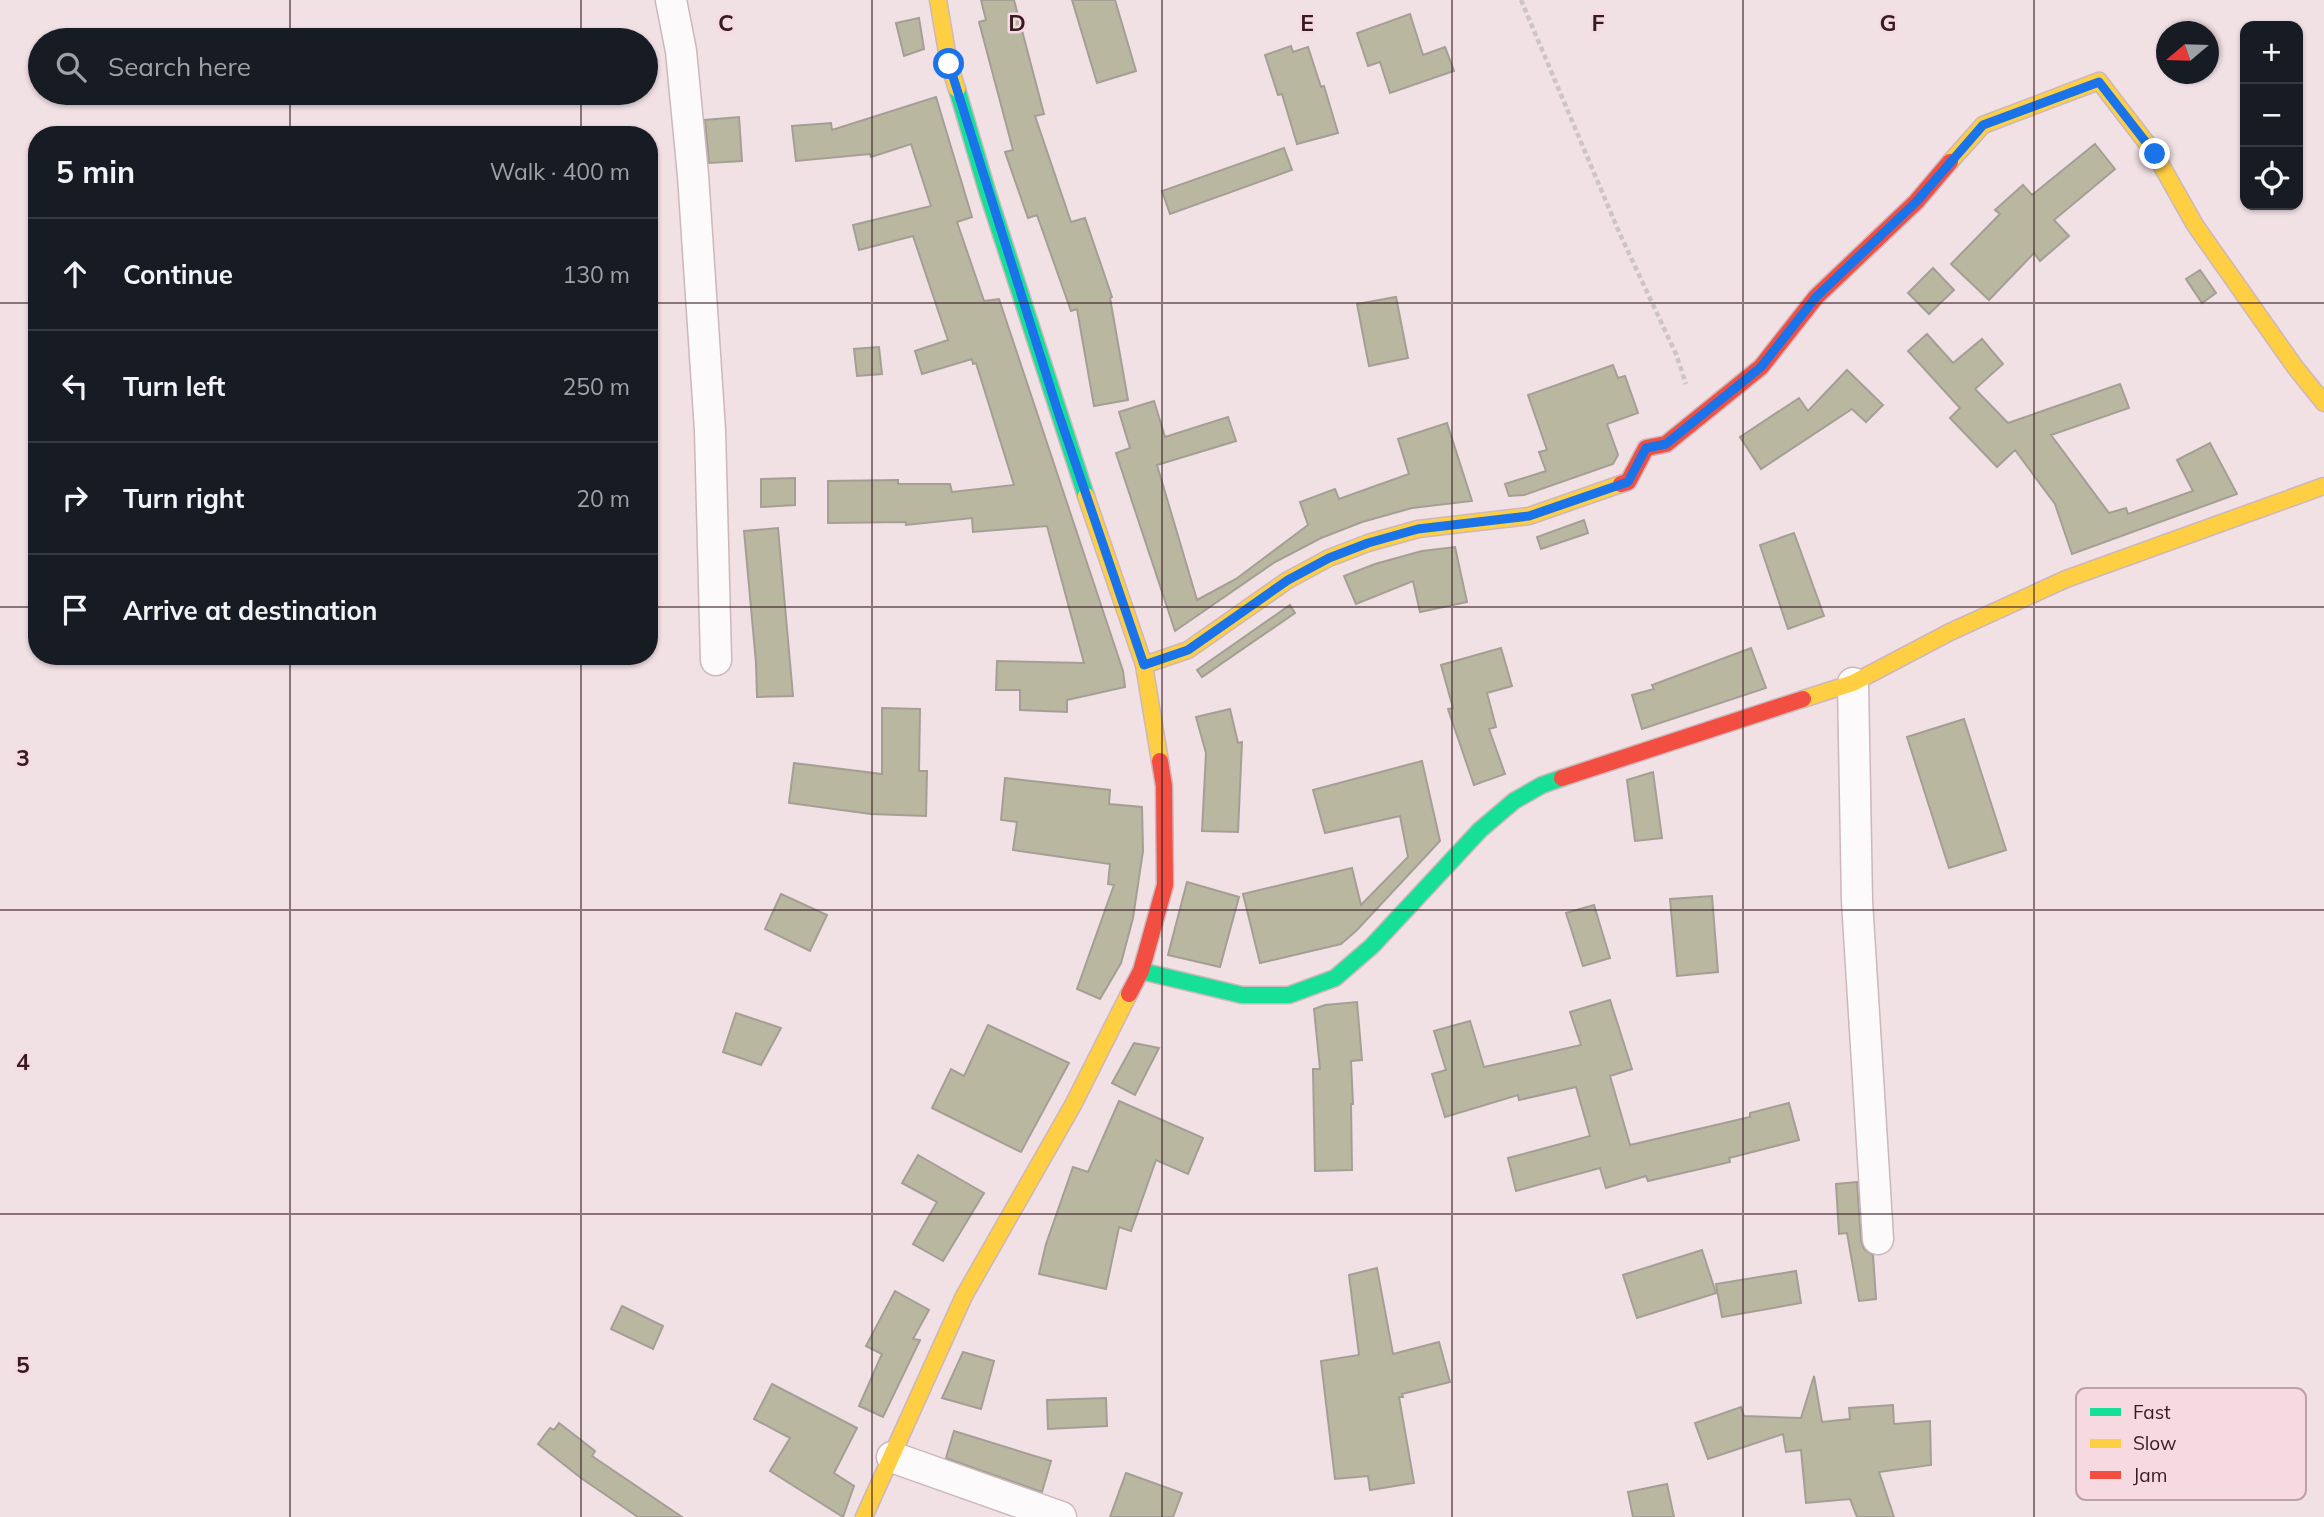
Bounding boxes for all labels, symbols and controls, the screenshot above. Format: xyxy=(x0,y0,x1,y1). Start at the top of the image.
text: C xyxy=(718,8,734,37)
text: D xyxy=(1008,8,1026,37)
text: E xyxy=(1300,8,1314,37)
text: F xyxy=(1591,8,1605,37)
text: G xyxy=(1879,8,1897,37)
north arrow xyxy=(2156,21,2219,84)
map controls xyxy=(2240,21,2303,210)
button: + xyxy=(2240,21,2303,84)
search box xyxy=(28,28,658,105)
icon: search xyxy=(52,48,90,86)
route start xyxy=(933,48,964,79)
text: Search here xyxy=(108,50,251,83)
button: − xyxy=(2240,84,2303,147)
route end xyxy=(2139,138,2170,169)
button: locate xyxy=(2240,147,2303,210)
text: 5 min xyxy=(56,153,135,191)
text: Walk · 400 m xyxy=(490,157,630,186)
icon: ahead xyxy=(56,255,94,293)
text: Continue xyxy=(123,258,233,291)
text: 130 m xyxy=(562,260,630,289)
icon: left xyxy=(56,367,94,405)
text: Turn left xyxy=(123,370,225,403)
text: 250 m xyxy=(562,372,630,401)
icon: right xyxy=(56,479,94,517)
text: Turn right xyxy=(123,482,244,515)
text: 20 m xyxy=(576,484,630,513)
icon: arrive xyxy=(56,591,94,629)
text: Arrive at destination xyxy=(123,594,378,627)
text: 3 xyxy=(16,743,30,772)
text: 4 xyxy=(16,1047,30,1076)
text: 5 xyxy=(16,1350,30,1379)
legend xyxy=(2076,1388,2306,1500)
text: Fast xyxy=(2133,1400,2171,1424)
text: Slow xyxy=(2133,1431,2177,1455)
text: Jam xyxy=(2133,1463,2167,1487)

